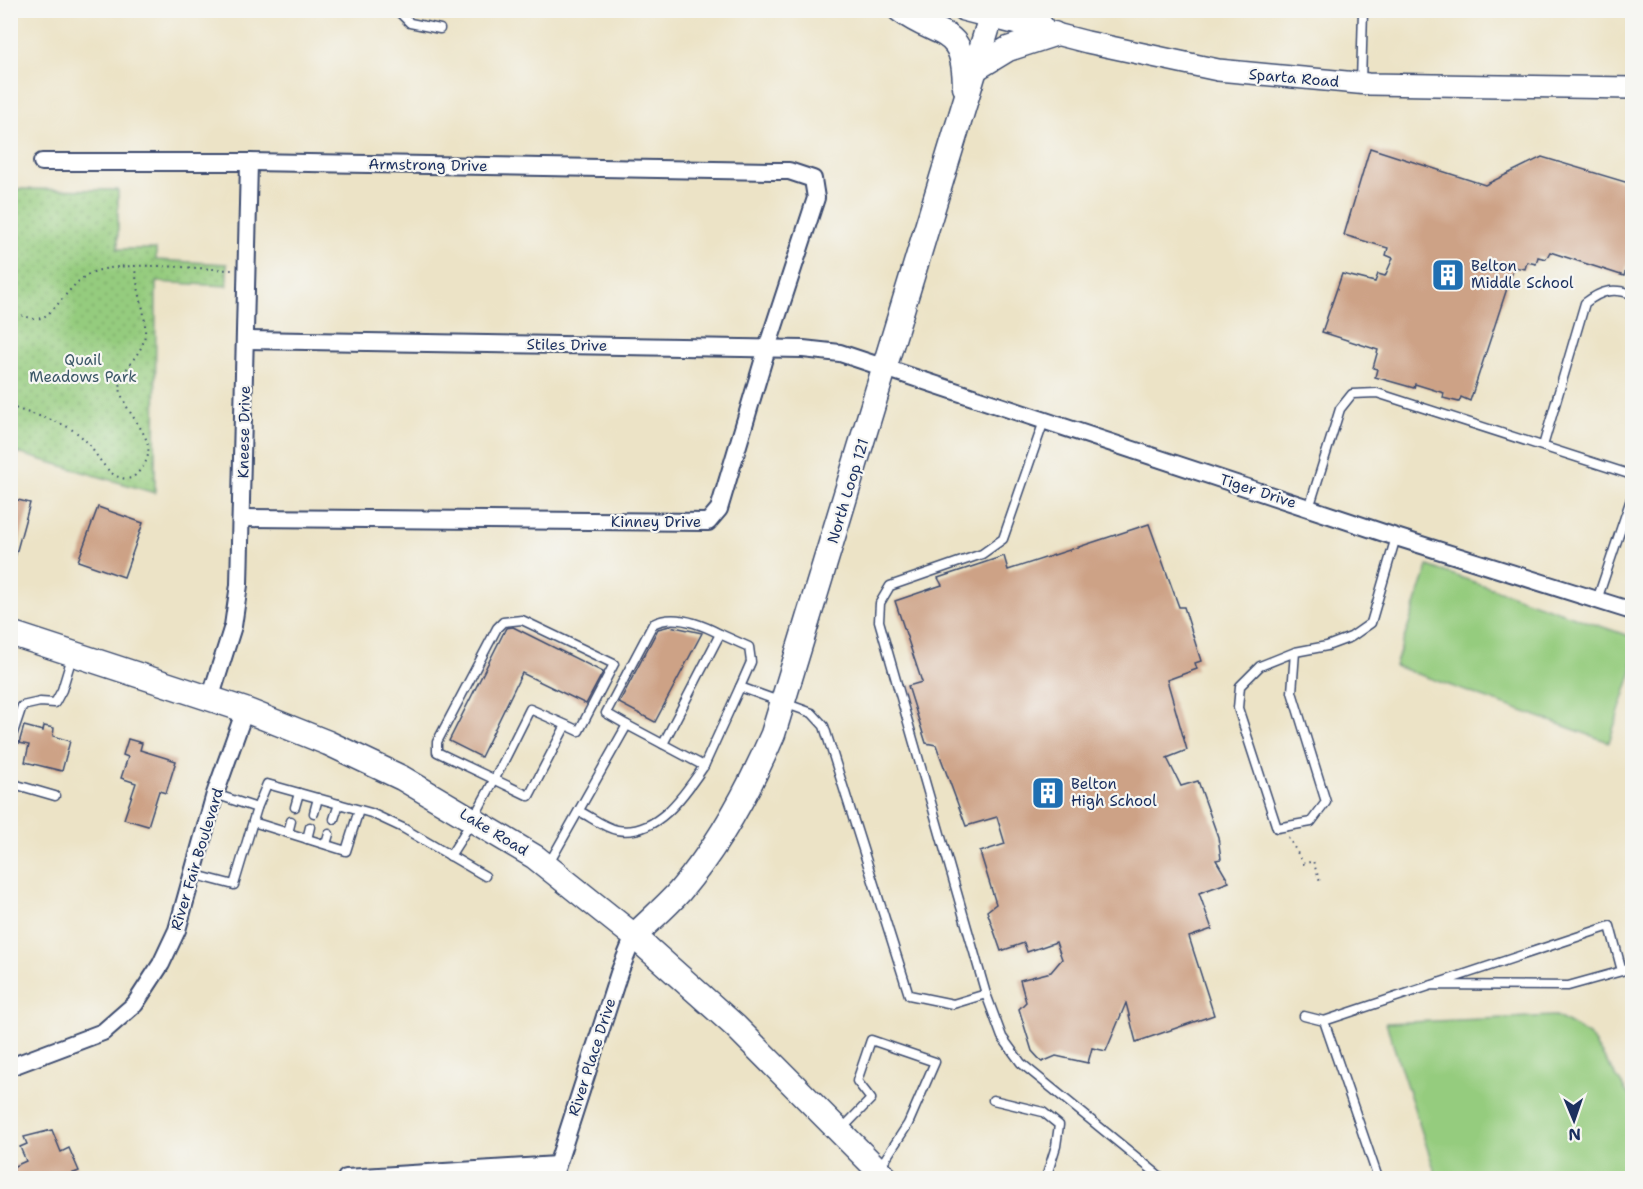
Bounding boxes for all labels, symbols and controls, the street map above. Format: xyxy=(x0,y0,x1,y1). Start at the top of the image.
street label: Sparta Road xyxy=(1248,64,1340,92)
street label: Armstrong Drive xyxy=(368,154,488,176)
place label: Belton Middle School xyxy=(1471,256,1574,293)
building icon: Belton Middle School xyxy=(1430,257,1466,293)
street label: Stiles Drive xyxy=(527,334,607,356)
park label: Quail Meadows Park xyxy=(29,350,137,387)
street label: Kneese Drive xyxy=(233,386,255,478)
street label: North Loop 121 xyxy=(823,436,873,546)
street label: Tiger Drive xyxy=(1217,469,1299,513)
street label: Kinney Drive xyxy=(611,512,701,532)
place label: Belton High School xyxy=(1071,774,1157,811)
building icon: Belton High School xyxy=(1030,775,1066,811)
street label: River Fair Boulevard xyxy=(166,785,228,933)
street label: Lake Road xyxy=(456,804,532,861)
street label: River Place Drive xyxy=(564,996,620,1118)
north arrow xyxy=(1544,1090,1604,1150)
text: N xyxy=(1568,1124,1581,1145)

